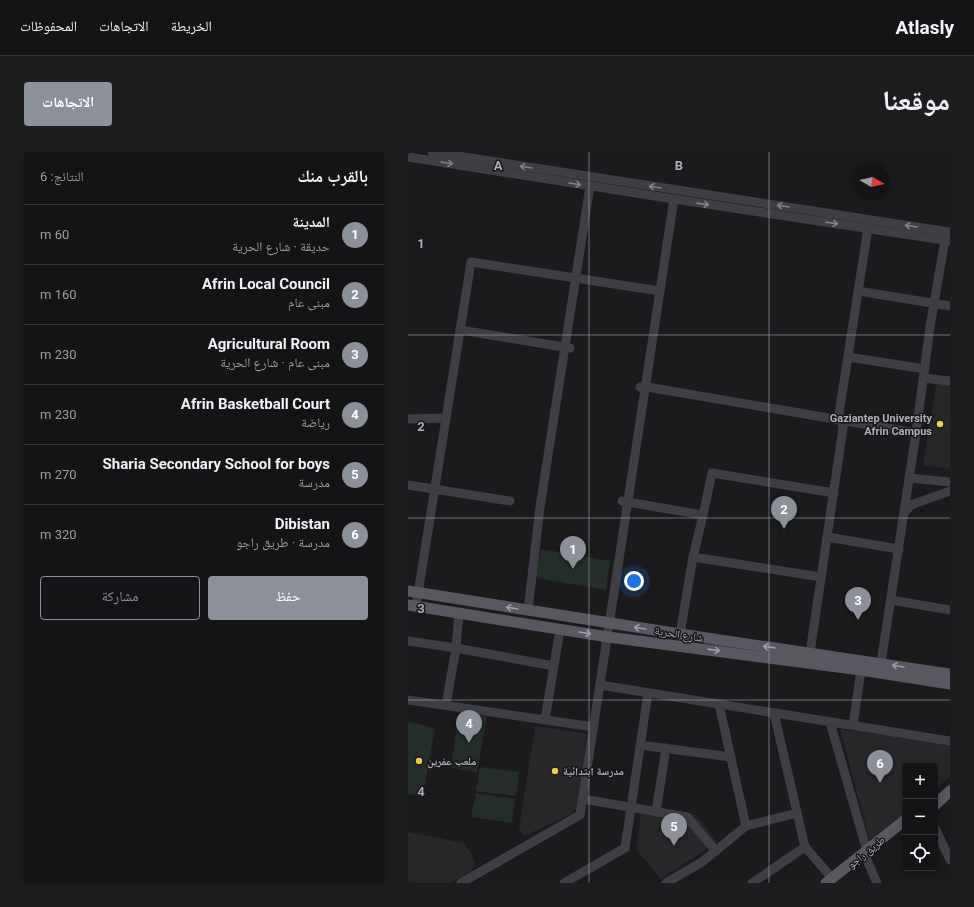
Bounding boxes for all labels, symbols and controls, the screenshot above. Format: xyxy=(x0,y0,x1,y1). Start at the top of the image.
text: Atlasly xyxy=(895,16,954,39)
text: المحفوظات xyxy=(20,18,77,34)
text: الاتجاهات xyxy=(99,18,149,34)
text: الخريطة xyxy=(171,18,212,34)
button: الاتجاهات xyxy=(24,82,112,126)
text: موقعنا xyxy=(882,84,950,117)
text: A xyxy=(494,158,503,173)
text: B xyxy=(675,158,683,173)
one-way arrow xyxy=(440,159,453,167)
one-way arrow xyxy=(520,163,533,171)
north arrow xyxy=(854,164,890,200)
text: بالقرب منك xyxy=(297,166,368,186)
text: النتائج: 6 xyxy=(40,169,84,184)
one-way arrow xyxy=(568,180,581,188)
one-way arrow xyxy=(648,182,661,190)
one-way arrow xyxy=(696,200,709,208)
one-way arrow xyxy=(777,202,790,210)
text: المدينة xyxy=(292,213,330,231)
one-way arrow xyxy=(825,219,838,227)
one-way arrow xyxy=(905,222,918,230)
text: 60 m xyxy=(40,227,69,242)
text: 1 xyxy=(351,227,359,242)
text: 1 xyxy=(417,236,425,251)
text: حديقة · شارع الحرية xyxy=(232,239,330,254)
text: Afrin Local Council xyxy=(202,275,330,293)
text: 160 m xyxy=(40,287,77,302)
text: 2 xyxy=(351,287,359,302)
text: مبنى عام xyxy=(288,295,330,310)
text: Agricultural Room xyxy=(208,335,330,353)
text: 230 m xyxy=(40,347,77,362)
text: 3 xyxy=(351,347,359,362)
text: مبنى عام · شارع الحرية xyxy=(220,355,330,370)
text: Afrin Basketball Court xyxy=(181,395,330,413)
text: 230 m xyxy=(40,407,77,422)
text: 4 xyxy=(351,407,359,422)
place label: Gaziantep University Afrin Campus xyxy=(830,412,932,438)
text: رياضة xyxy=(301,415,330,430)
text: 2 xyxy=(417,419,425,434)
marker: Gaziantep University Afrin Campus xyxy=(935,419,945,429)
text: Sharia Secondary School for boys xyxy=(103,455,330,473)
text: 270 m xyxy=(40,467,77,482)
text: 5 xyxy=(351,467,359,482)
text: مدرسة xyxy=(298,475,330,490)
pin: 2 xyxy=(771,496,797,529)
text: Dibistan xyxy=(275,515,330,533)
text: 320 m xyxy=(40,527,77,542)
text: 6 xyxy=(351,527,359,542)
text: مدرسة · طريق راجو xyxy=(236,535,330,550)
pin: 1 xyxy=(560,536,586,569)
your location xyxy=(624,571,644,591)
button: مشاركة xyxy=(40,576,200,620)
button: حفظ xyxy=(208,576,368,620)
pin: 3 xyxy=(845,587,871,620)
text: 3 xyxy=(417,601,425,616)
one-way arrow xyxy=(506,604,519,612)
one-way arrow xyxy=(634,624,647,632)
street label: شارع الحرية xyxy=(654,624,704,645)
one-way arrow xyxy=(578,629,591,637)
one-way arrow xyxy=(763,643,776,651)
one-way arrow xyxy=(707,647,720,654)
one-way arrow xyxy=(892,662,905,670)
pin: 4 xyxy=(456,710,482,743)
pin: 6 xyxy=(867,750,893,783)
place label: ملعب عفرين xyxy=(427,755,476,769)
marker: ملعب عفرين xyxy=(414,756,424,766)
map controls xyxy=(902,763,938,871)
button: + xyxy=(902,763,938,799)
place label: مدرسة ابتدائية xyxy=(563,765,624,778)
marker: مدرسة ابتدائية xyxy=(550,766,560,776)
text: 4 xyxy=(417,784,425,799)
button: − xyxy=(902,799,938,835)
pin: 5 xyxy=(661,813,687,846)
street label: طريق راجو xyxy=(845,833,888,871)
button: locate xyxy=(902,835,938,871)

